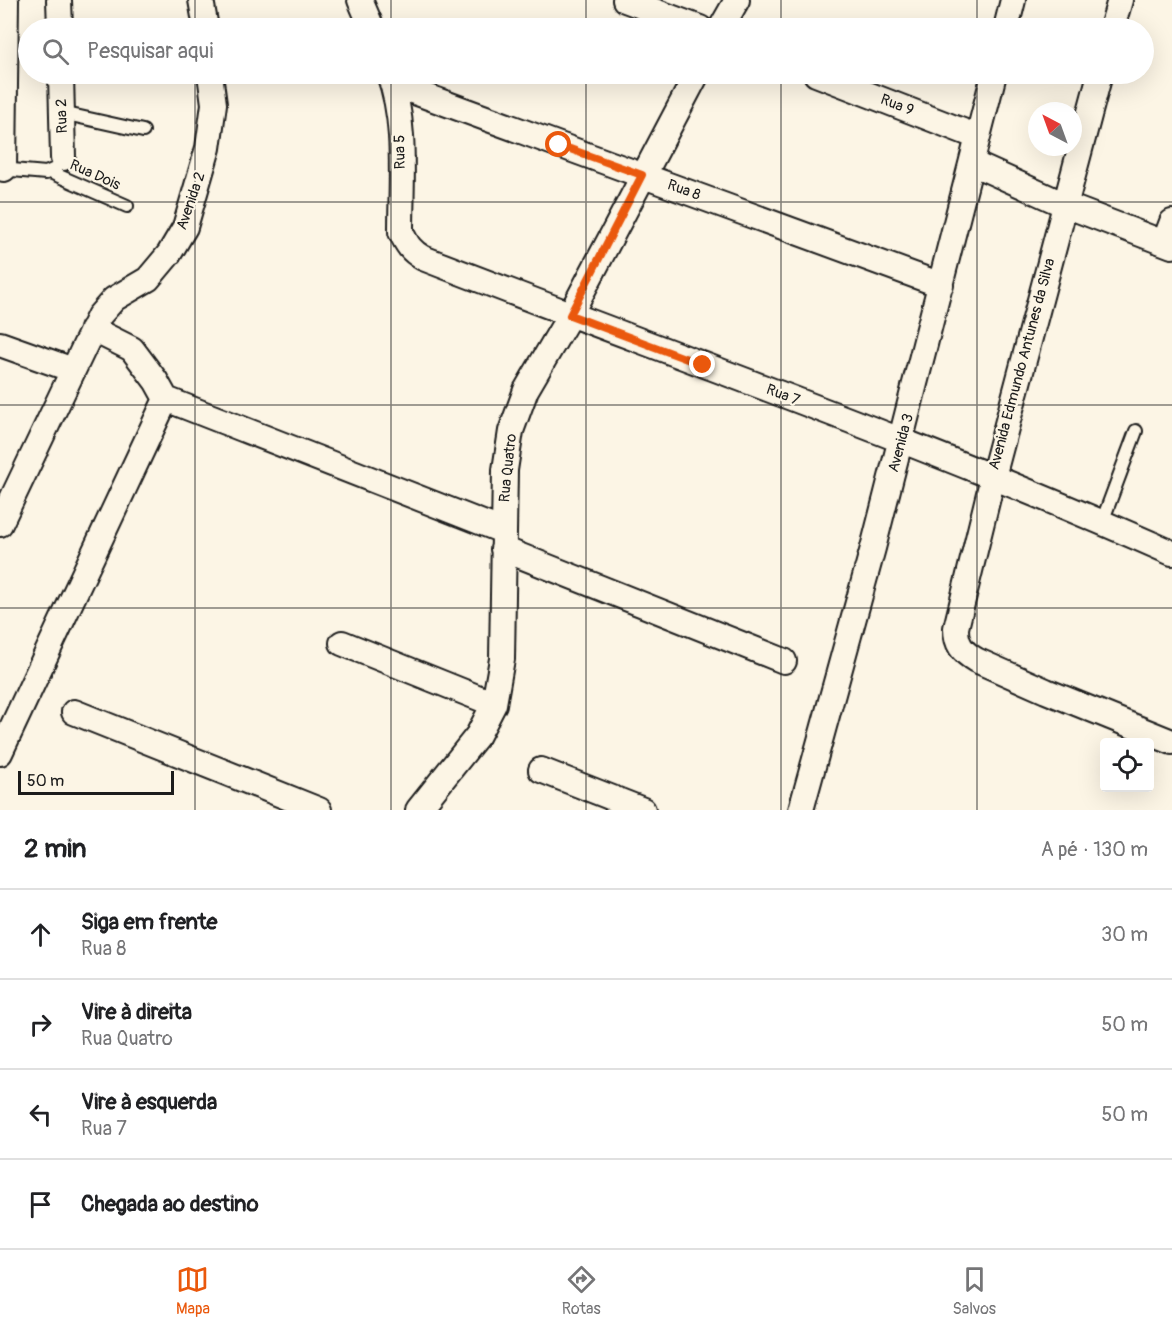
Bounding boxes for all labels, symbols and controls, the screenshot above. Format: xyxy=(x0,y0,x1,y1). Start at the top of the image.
search box xyxy=(18,18,1154,84)
icon: search xyxy=(39,35,72,68)
text: Pesquisar aqui xyxy=(87,37,213,65)
street label: Rua 9 xyxy=(878,90,916,120)
street label: Rua 2 xyxy=(52,98,72,134)
north arrow xyxy=(1028,102,1082,156)
route start xyxy=(545,131,571,157)
street label: Rua 5 xyxy=(390,135,410,169)
street label: Rua Dois xyxy=(67,155,123,195)
street label: Avenida 2 xyxy=(172,170,210,232)
street label: Rua 8 xyxy=(665,175,704,205)
street label: Avenida Edmundo Antunes da Silva xyxy=(985,256,1059,472)
route end xyxy=(689,351,715,377)
street label: Rua 7 xyxy=(764,380,803,410)
street label: Avenida 3 xyxy=(884,412,918,474)
street label: Rua Quatro xyxy=(495,433,521,503)
map controls xyxy=(1100,738,1154,792)
button: locate xyxy=(1100,738,1154,792)
scale bar xyxy=(18,768,174,796)
text: 50 m xyxy=(27,771,64,791)
text: 2 min xyxy=(24,833,86,865)
text: A pé · 130 m xyxy=(1041,837,1148,862)
text: Siga em frente xyxy=(81,908,217,936)
icon: ahead xyxy=(24,918,57,951)
text: 30 m xyxy=(1101,922,1148,947)
text: Rua 8 xyxy=(81,936,126,961)
text: Vire à direita xyxy=(81,998,192,1026)
icon: right xyxy=(24,1008,57,1041)
text: 50 m xyxy=(1101,1012,1148,1037)
text: Rua Quatro xyxy=(81,1026,173,1051)
text: Vire à esquerda xyxy=(81,1088,217,1116)
icon: left xyxy=(24,1098,57,1131)
text: 50 m xyxy=(1101,1102,1148,1127)
text: Rua 7 xyxy=(81,1116,127,1141)
icon: arrive xyxy=(24,1188,57,1221)
text: Chegada ao destino xyxy=(81,1190,259,1218)
tab: Mapa xyxy=(176,1263,210,1319)
tab: Rotas xyxy=(562,1263,601,1319)
tab: Salvos xyxy=(953,1263,996,1319)

